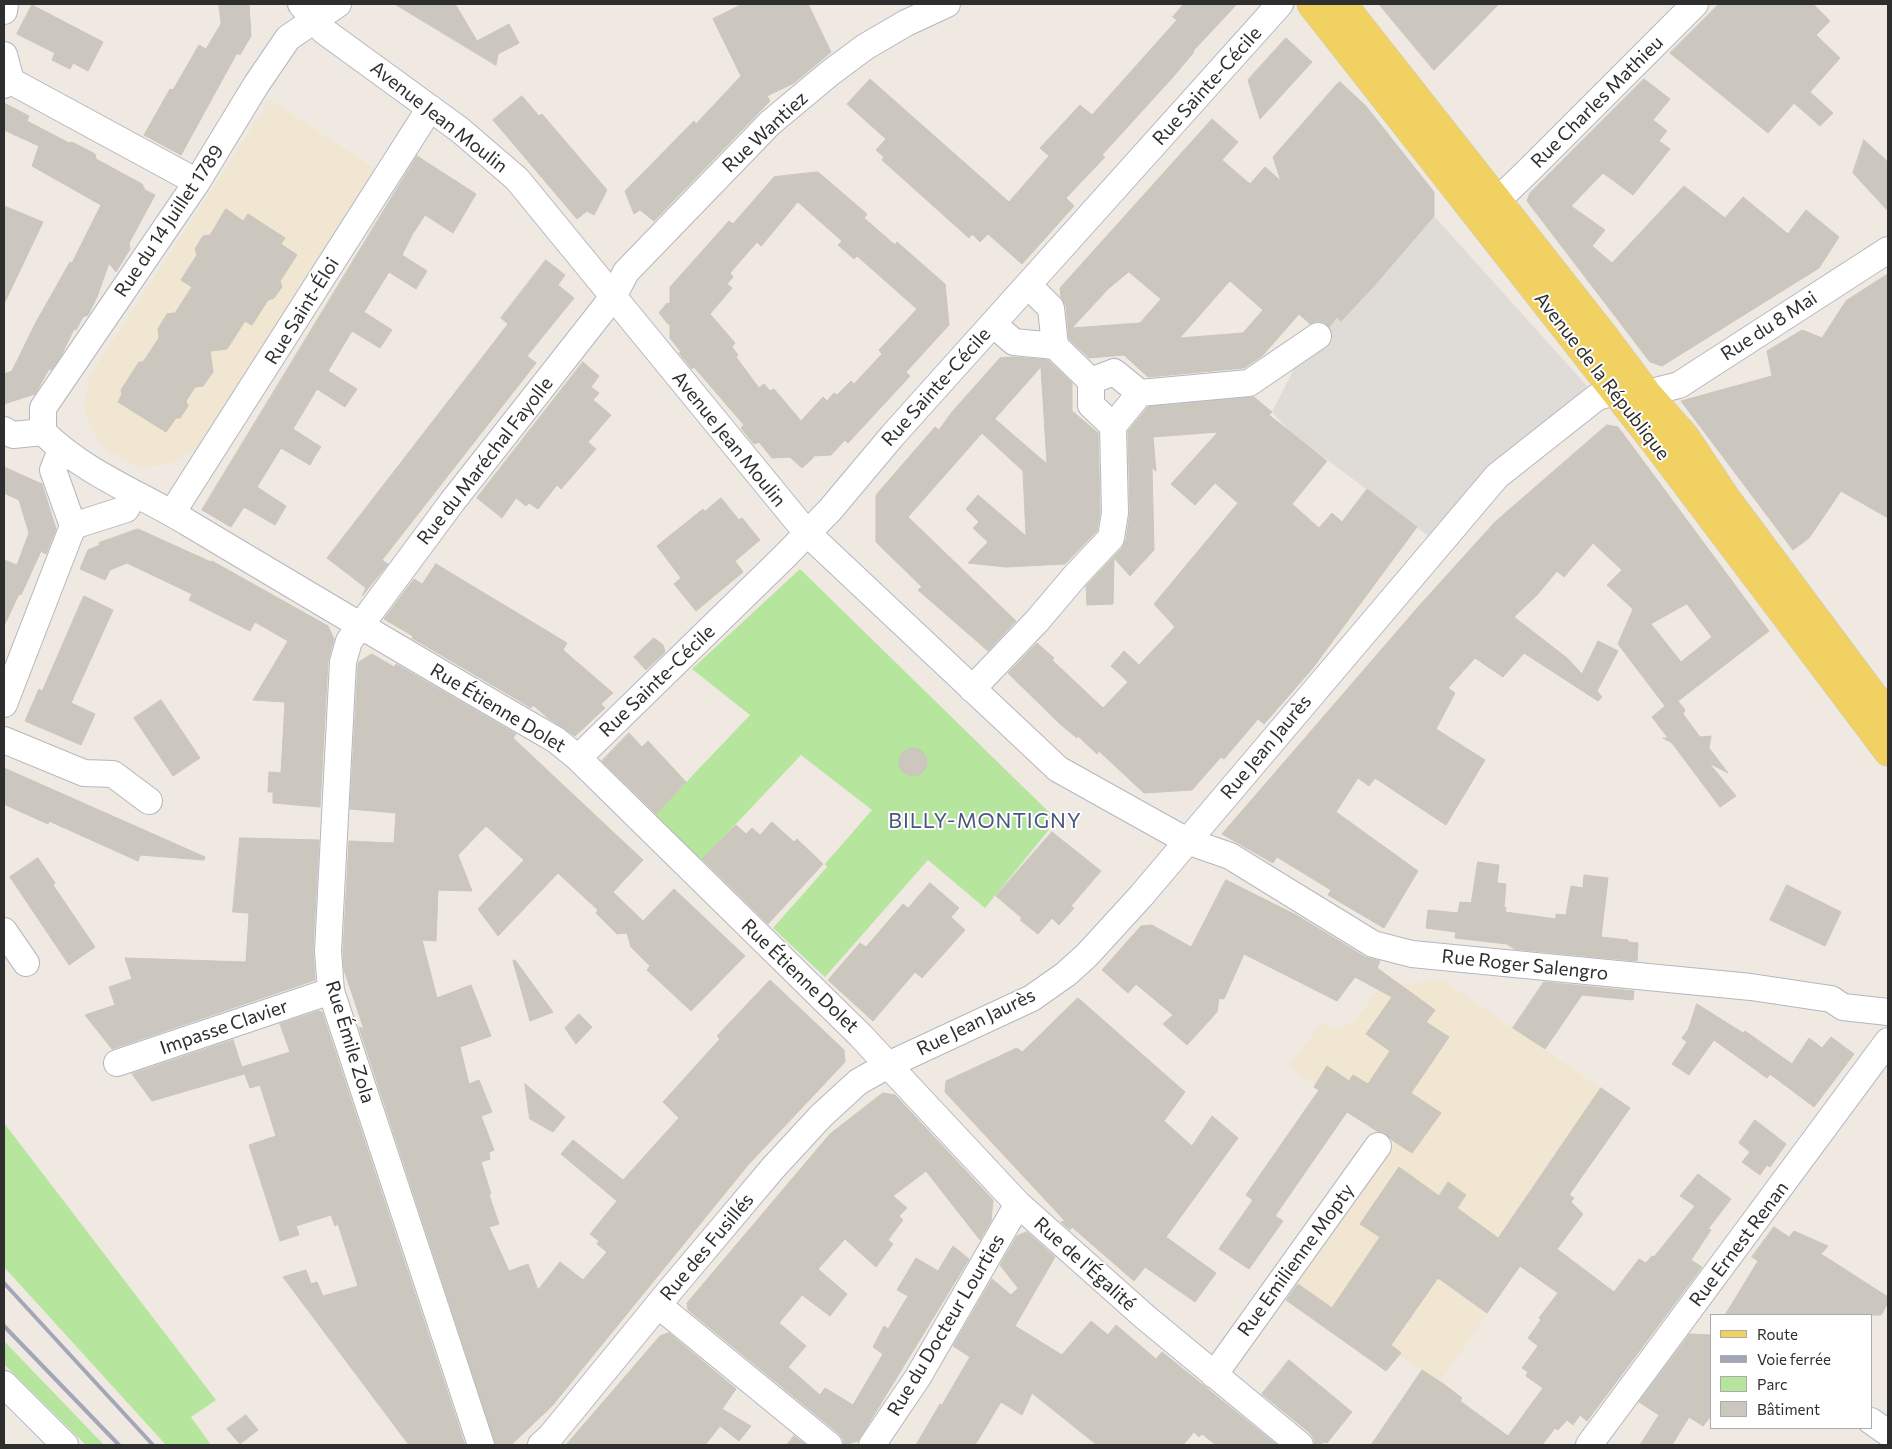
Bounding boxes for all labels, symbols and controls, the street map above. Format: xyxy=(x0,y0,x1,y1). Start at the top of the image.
street label: Rue Sainte-Cécile xyxy=(1148,22,1266,150)
street label: Rue Charles Mathieu xyxy=(1526,31,1668,173)
street label: Avenue Jean Moulin xyxy=(366,56,512,178)
street label: Rue Wantiez xyxy=(718,87,812,177)
street label: Rue du 14 Juillet 1789 xyxy=(110,141,228,301)
street label: Rue Saint-Éloi xyxy=(260,253,344,369)
street label: Rue du 8 Mai xyxy=(1717,286,1821,366)
street label: Avenue de la République xyxy=(1529,288,1675,464)
street label: Rue Sainte-Cécile xyxy=(877,323,995,451)
street label: Avenue Jean Moulin xyxy=(667,367,791,511)
street label: Rue du Maréchal Fayolle xyxy=(412,373,558,549)
street label: Rue Sainte-Cécile xyxy=(595,620,719,742)
street label: Rue Étienne Dolet xyxy=(426,659,570,757)
street label: Rue Jean Jaurès xyxy=(1216,690,1316,804)
district label: BILLY-MONTIGNY xyxy=(887,808,1083,834)
street label: Rue Étienne Dolet xyxy=(737,914,863,1038)
street label: Rue Roger Salengro xyxy=(1441,945,1609,985)
street label: Rue Émile Zola xyxy=(321,978,379,1106)
street label: Rue Jean Jaurès xyxy=(913,983,1039,1061)
street label: Impasse Clavier xyxy=(157,994,291,1060)
street label: Rue Ernest Renan xyxy=(1685,1177,1793,1311)
street label: Rue Emilienne Mopty xyxy=(1233,1179,1359,1341)
street label: Rue des Fusillés xyxy=(655,1189,759,1305)
street label: Rue de l'Égalité xyxy=(1029,1212,1141,1316)
street label: Rue du Docteur Lourties xyxy=(883,1230,1009,1420)
legend xyxy=(1710,1314,1872,1429)
text: Route xyxy=(1757,1325,1798,1343)
text: Voie ferrée xyxy=(1757,1350,1831,1368)
text: Parc xyxy=(1757,1375,1787,1393)
text: Bâtiment xyxy=(1757,1400,1820,1418)

